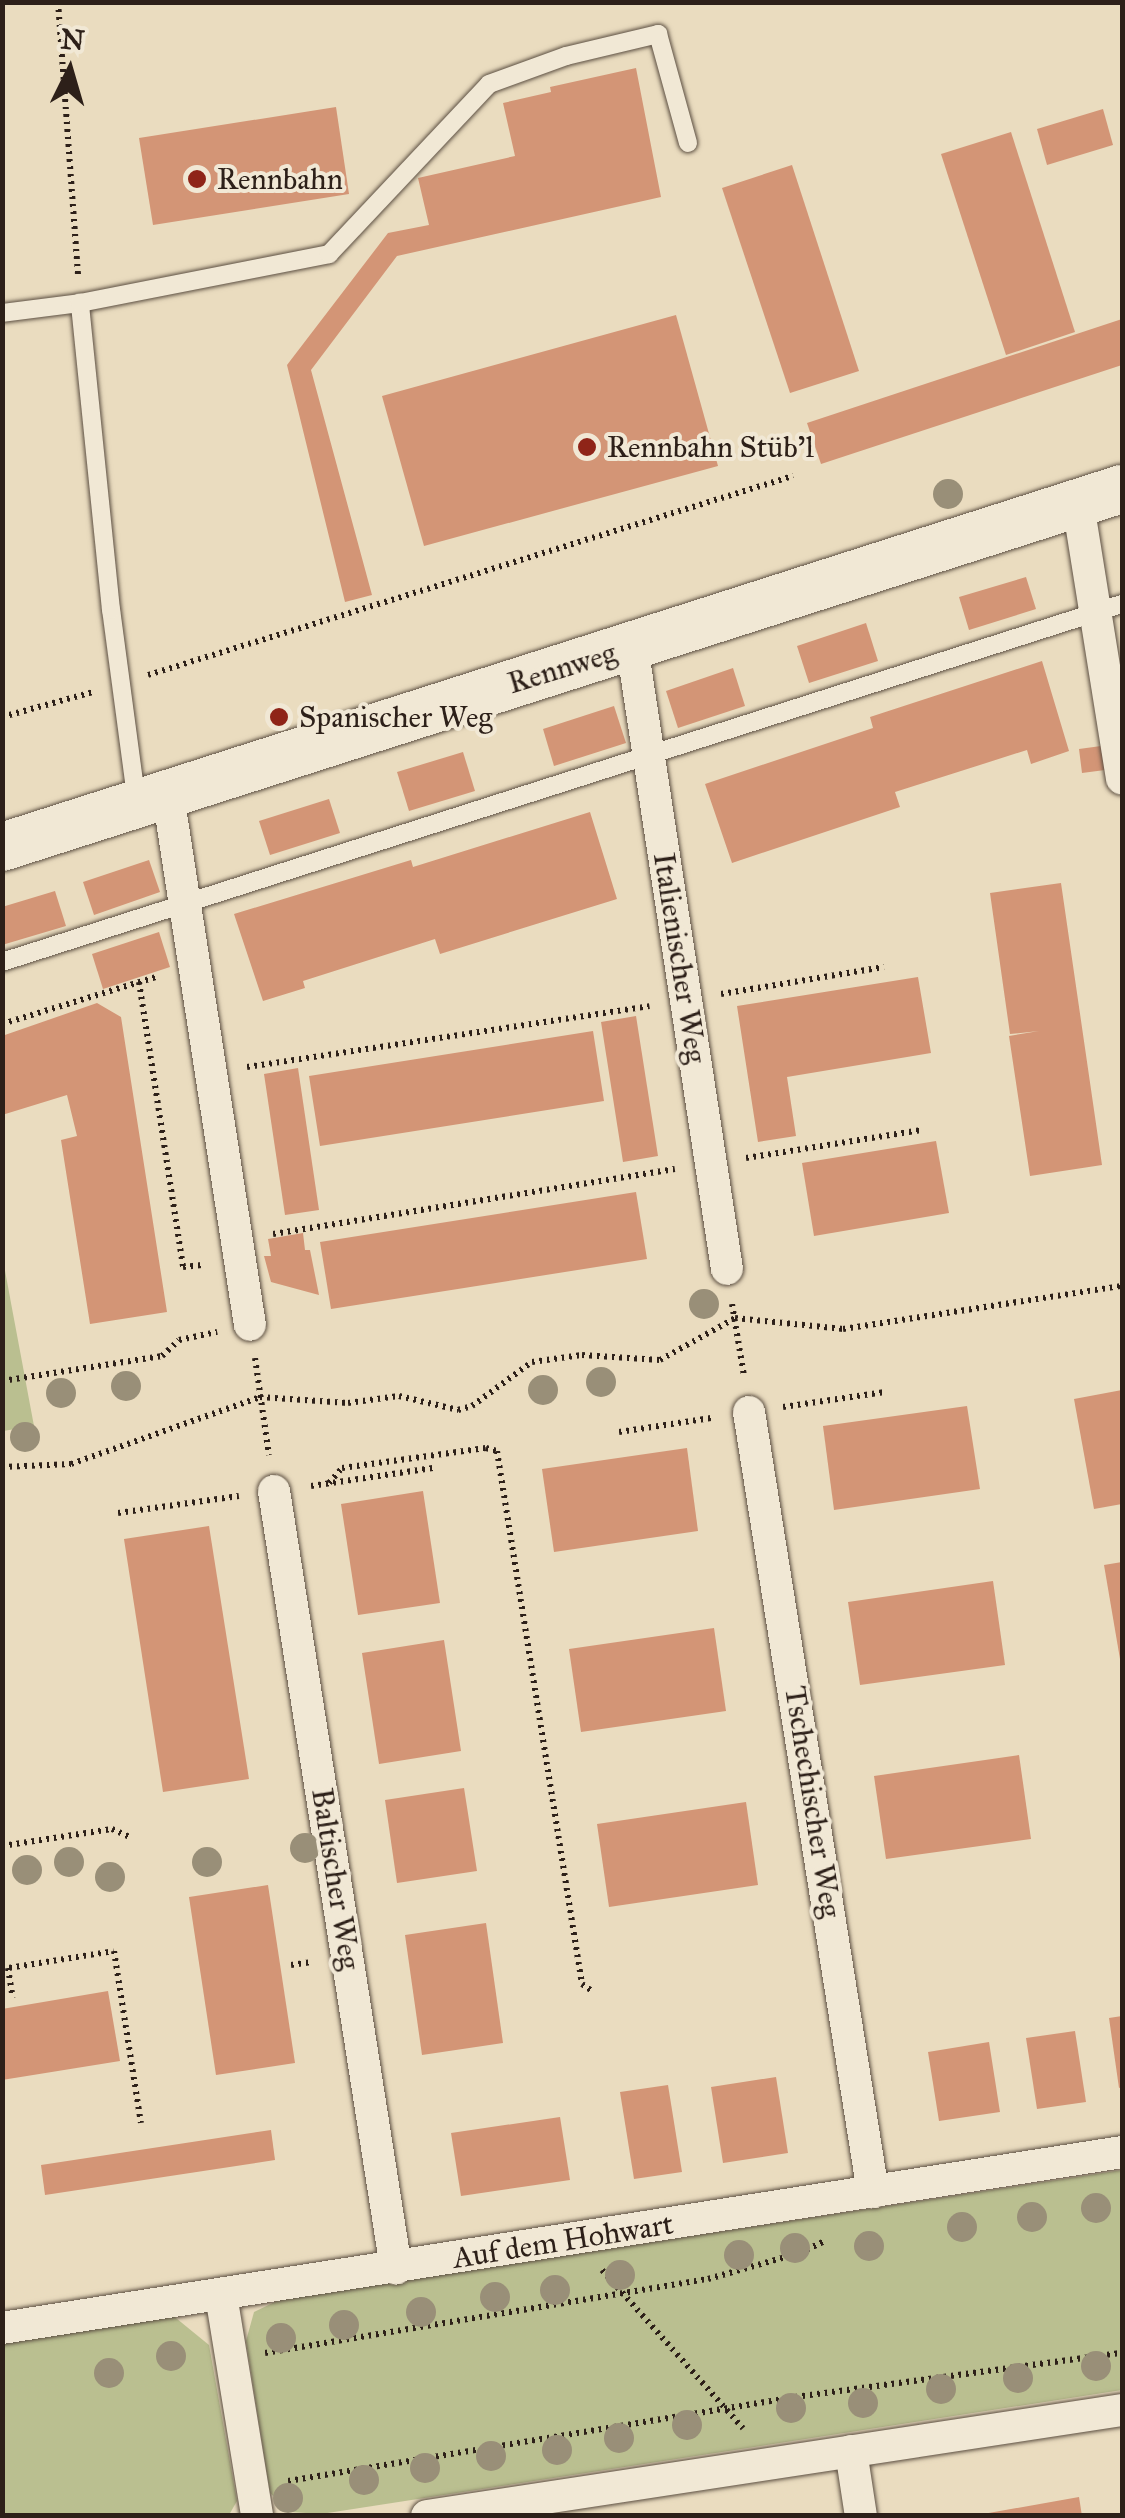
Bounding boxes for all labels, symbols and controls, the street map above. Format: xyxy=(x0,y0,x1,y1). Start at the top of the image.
north arrow xyxy=(20,20,120,120)
text: N xyxy=(59,21,86,58)
place label: Rennbahn xyxy=(217,161,343,197)
marker: Rennbahn xyxy=(186,168,208,190)
place label: Rennbahn Stüb'l xyxy=(607,429,814,465)
marker: Rennbahn Stüb'l xyxy=(576,436,598,458)
street label: Rennweg xyxy=(503,634,621,702)
place label: Spanischer Weg xyxy=(299,699,493,735)
marker: Spanischer Weg xyxy=(268,706,290,728)
street label: Italienischer Weg xyxy=(646,850,714,1066)
street label: Tschechischer Weg xyxy=(777,1684,849,1920)
street label: Baltischer Weg xyxy=(304,1786,368,1972)
street label: Auf dem Hohwart xyxy=(450,2206,676,2276)

